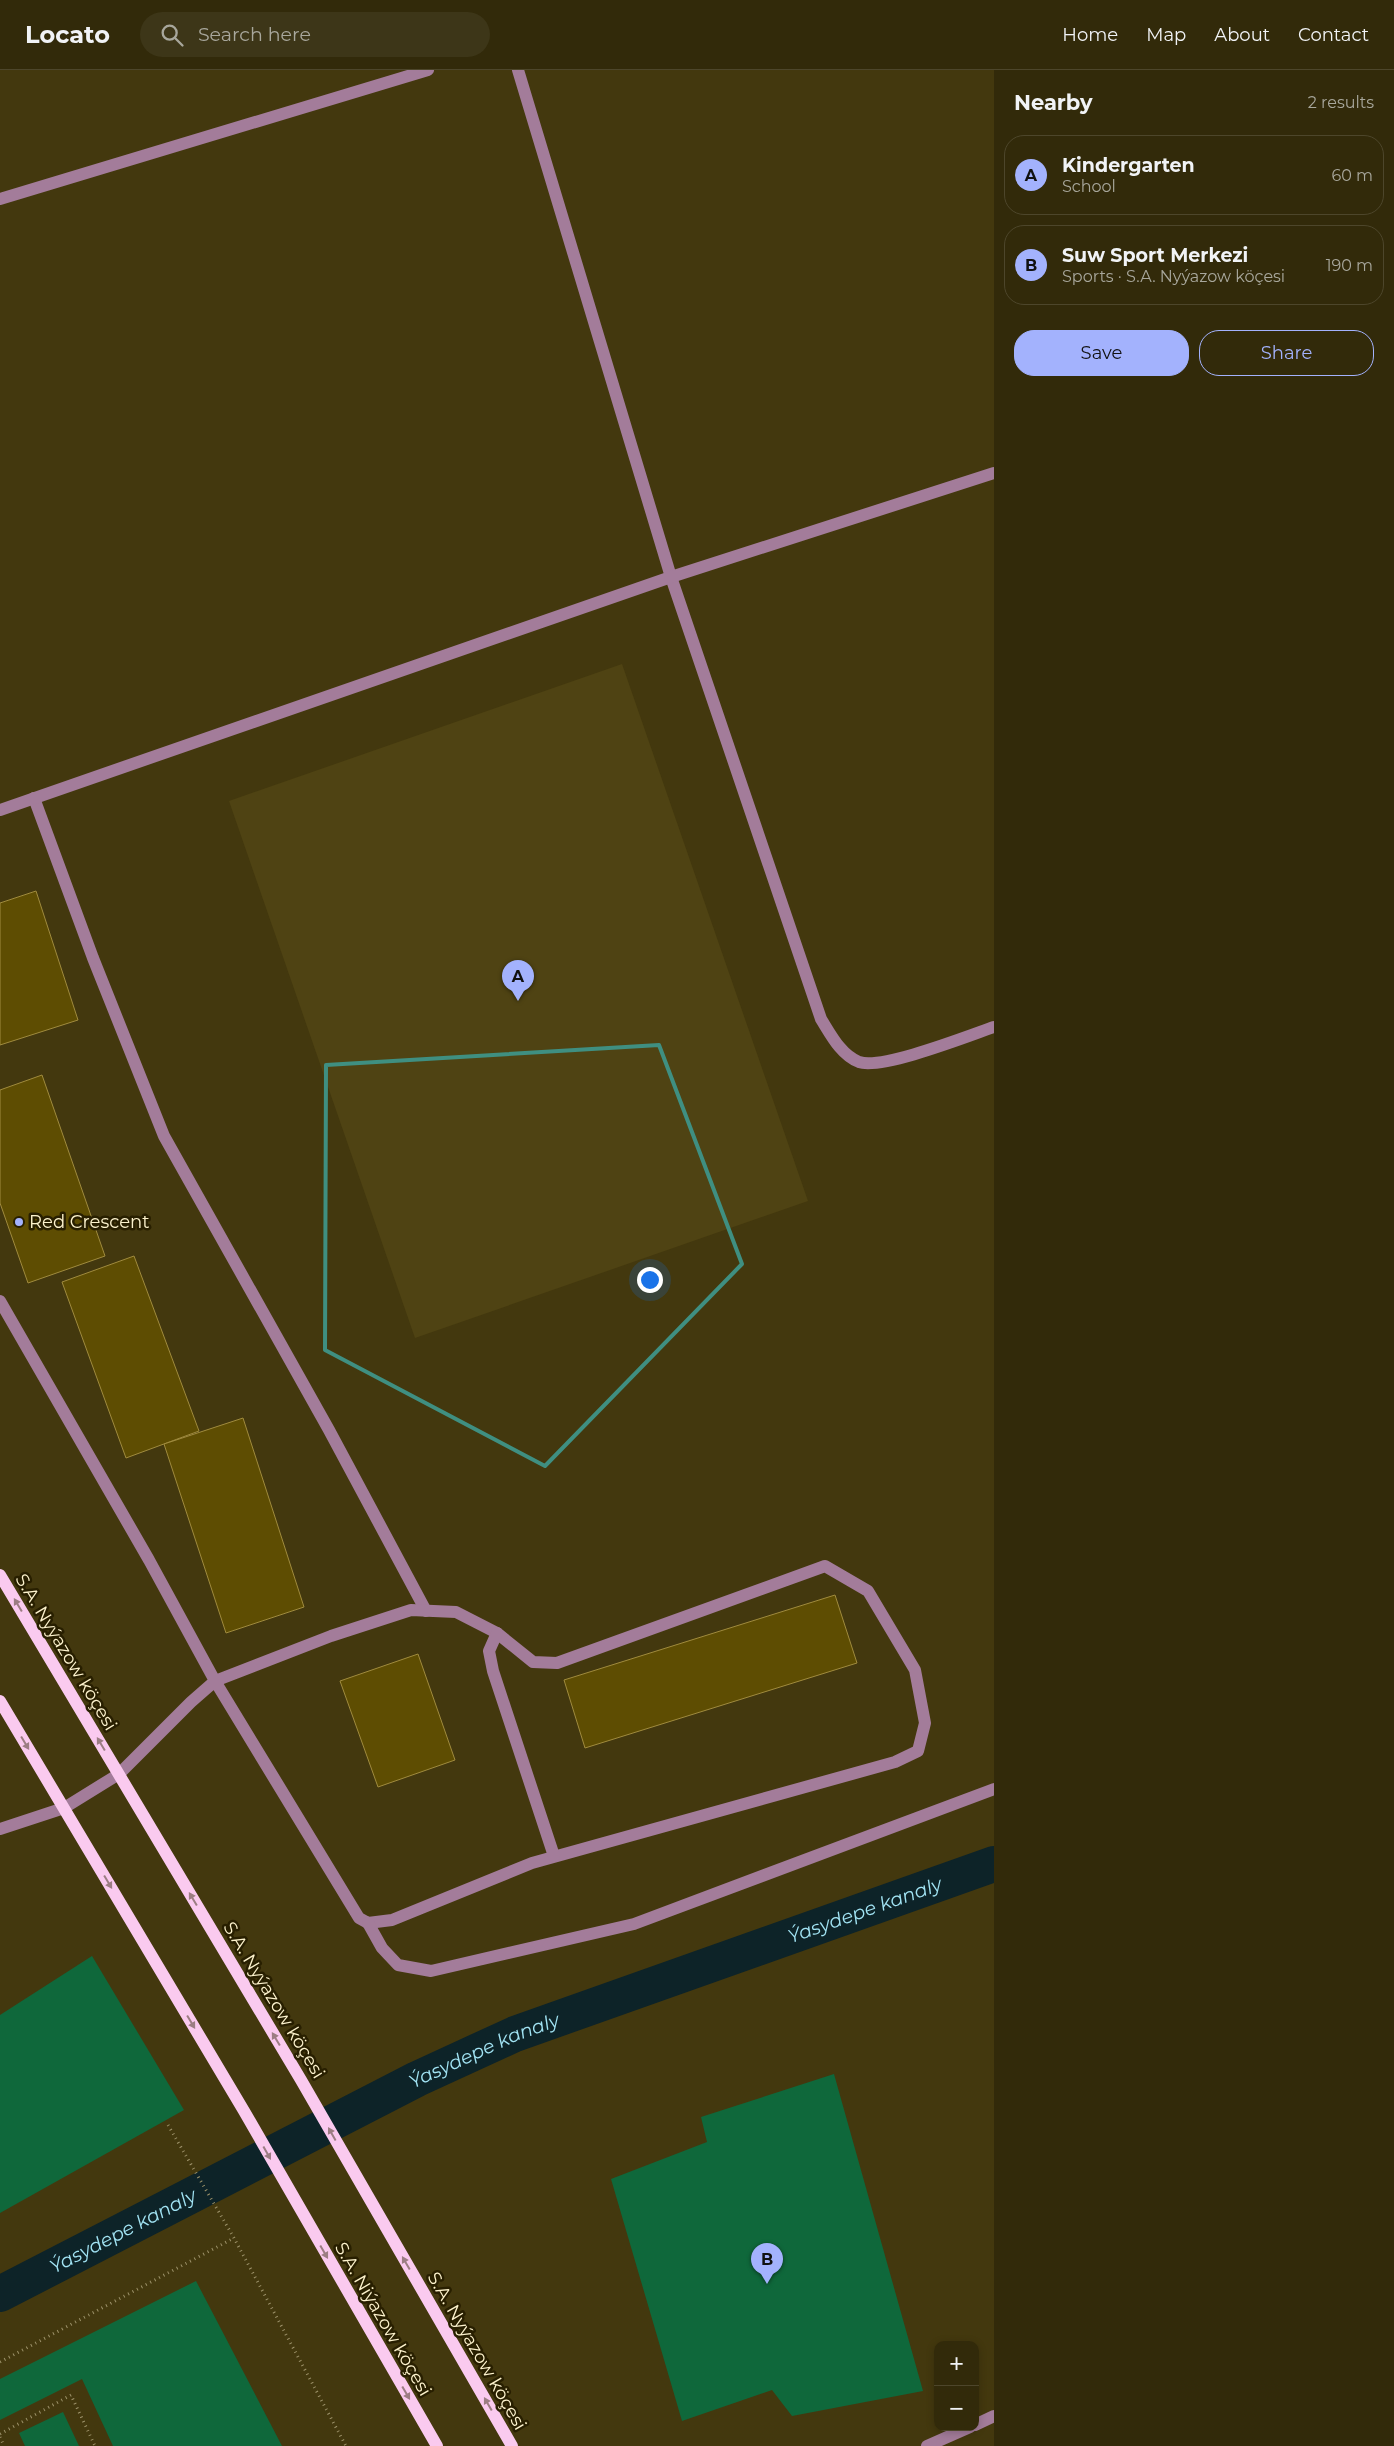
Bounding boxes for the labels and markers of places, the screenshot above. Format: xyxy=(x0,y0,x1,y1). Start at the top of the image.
pin: A xyxy=(502,960,534,1001)
place label: Red Crescent xyxy=(29,1211,150,1233)
marker: Red Crescent xyxy=(13,1216,25,1228)
pin: B xyxy=(751,2243,783,2284)

